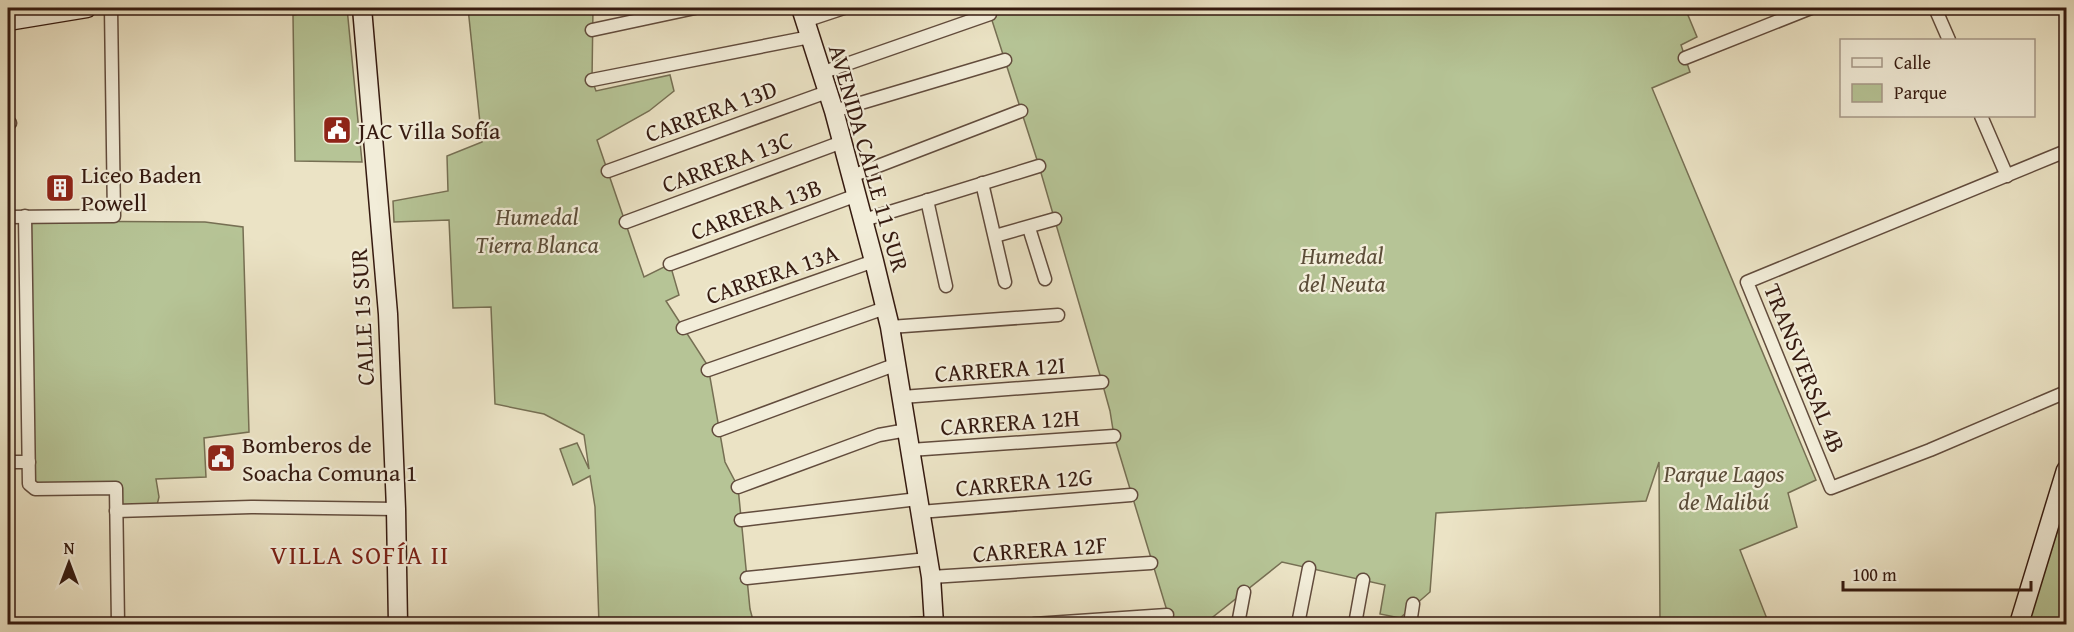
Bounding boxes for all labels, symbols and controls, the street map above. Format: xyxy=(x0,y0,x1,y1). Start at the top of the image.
legend xyxy=(1840,39,2035,117)
street label: AVENIDA CALLE 11 SUR xyxy=(820,40,918,276)
text: Calle xyxy=(1894,49,1931,76)
street label: CARRERA 13D xyxy=(640,71,782,151)
text: Parque xyxy=(1894,79,1947,106)
place label: JAC Villa Sofía xyxy=(355,113,501,148)
public building icon: JAC Villa Sofía xyxy=(321,114,353,146)
street label: CARRERA 13C xyxy=(657,122,797,202)
place label: Liceo Baden Powell xyxy=(81,157,202,220)
street label: CARRERA 13B xyxy=(686,169,826,249)
building icon: Liceo Baden Powell xyxy=(44,172,76,204)
park label: Humedal Tierra Blanca xyxy=(475,199,599,262)
street label: CARRERA 13A xyxy=(701,235,843,313)
park label: Humedal del Neuta xyxy=(1298,238,1386,301)
street label: CALLE 15 SUR xyxy=(341,247,383,387)
street label: TRANSVERSAL 4B xyxy=(1755,278,1855,458)
street label: CARRERA 12I xyxy=(934,347,1066,391)
street label: CARRERA 12H xyxy=(939,400,1081,444)
place label: Bomberos de Soacha Comuna 1 xyxy=(242,427,417,490)
public building icon: Bomberos de Soacha Comuna 1 xyxy=(205,442,237,474)
park label: Parque Lagos de Malibú xyxy=(1663,456,1785,519)
street label: CARRERA 12G xyxy=(954,459,1094,505)
street label: CARRERA 12F xyxy=(971,527,1109,571)
north arrow xyxy=(39,533,99,593)
district label: VILLA SOFÍA II xyxy=(270,535,450,574)
text: N xyxy=(64,536,75,560)
scale bar xyxy=(1843,554,2030,592)
text: 100 m xyxy=(1852,561,1897,588)

